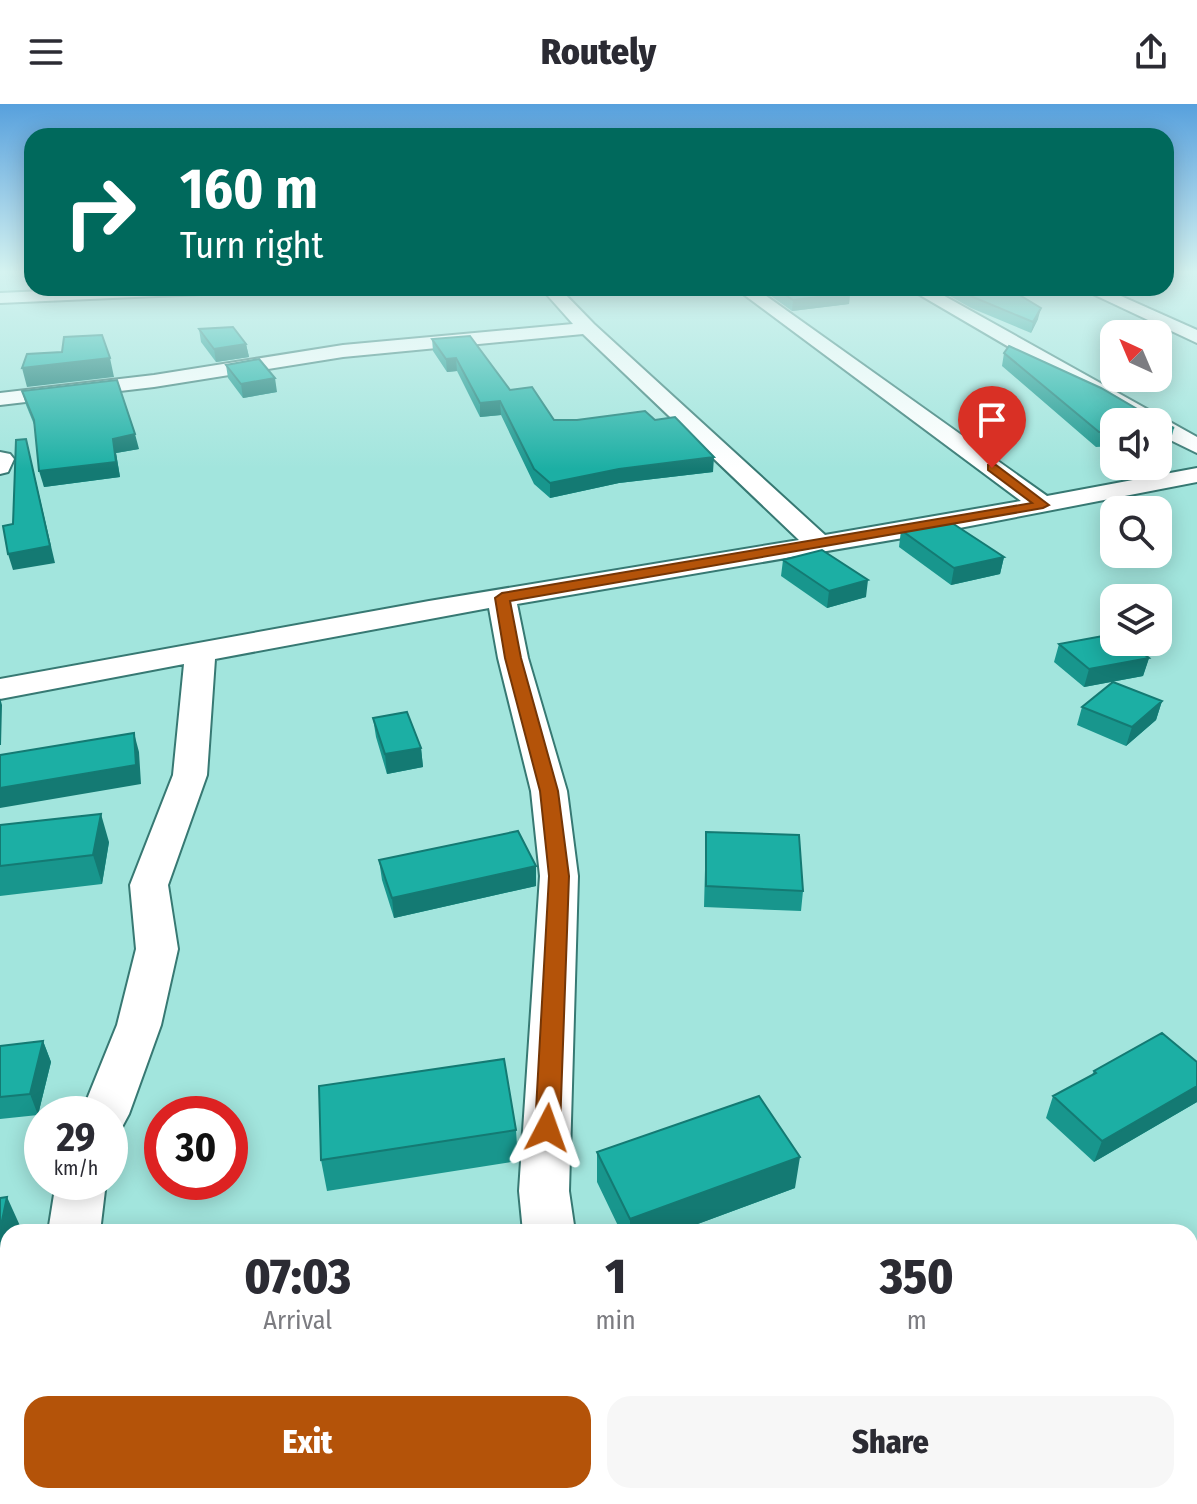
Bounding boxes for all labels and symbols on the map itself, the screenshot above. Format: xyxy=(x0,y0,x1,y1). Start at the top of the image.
north arrow xyxy=(1100,320,1172,392)
pin xyxy=(958,386,1026,468)
position arrow xyxy=(505,1086,589,1170)
speed limit sign: 30 xyxy=(144,1096,248,1200)

